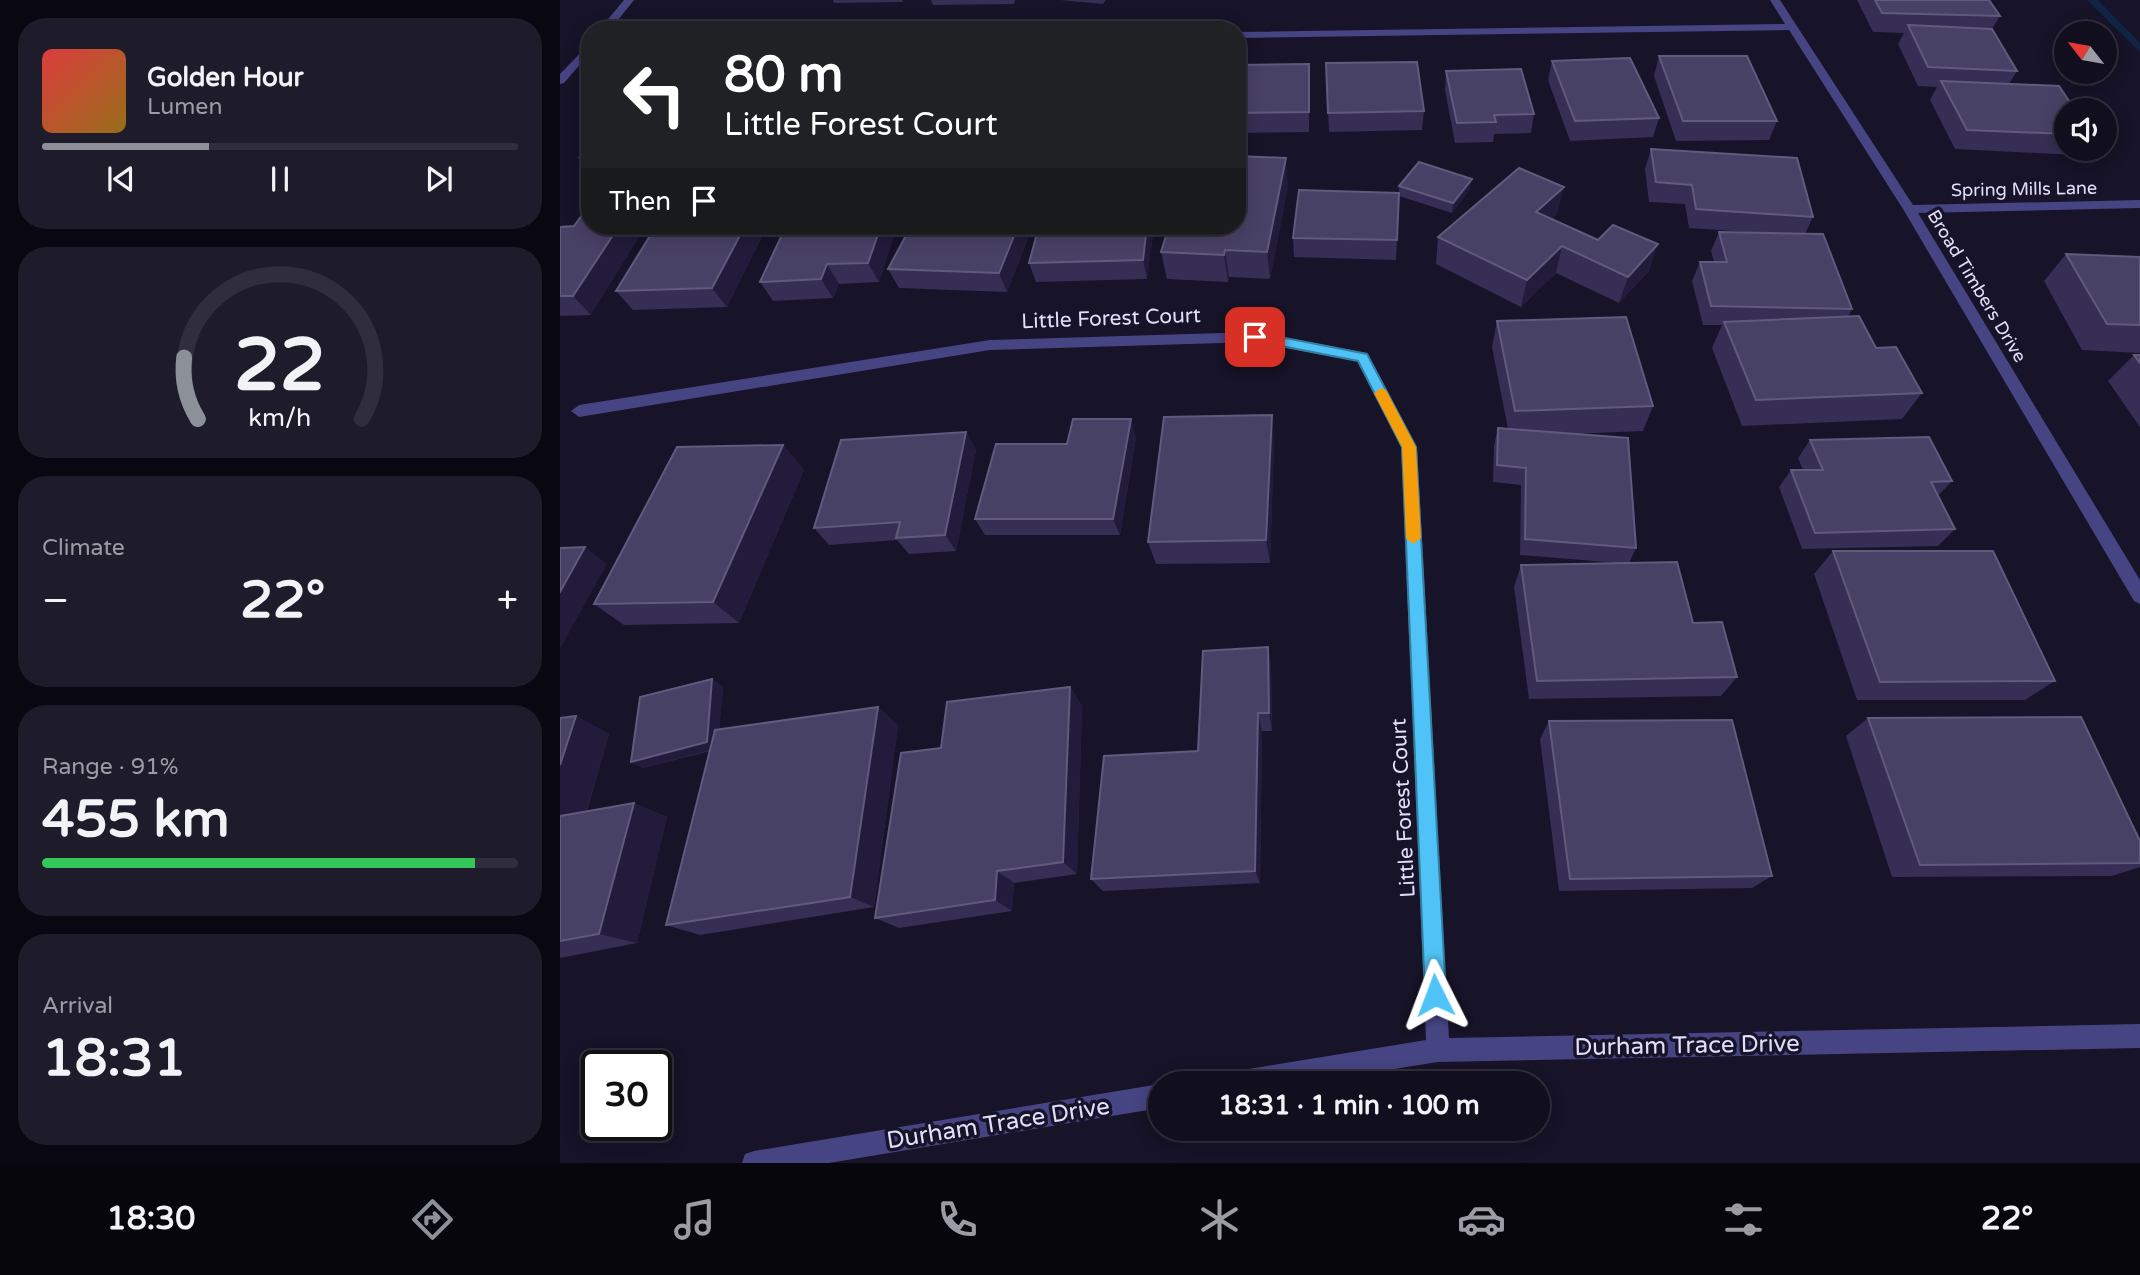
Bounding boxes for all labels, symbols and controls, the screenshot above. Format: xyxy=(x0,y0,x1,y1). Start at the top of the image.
north arrow xyxy=(2054,21,2118,84)
map controls xyxy=(2054,21,2117,161)
text: 80 m xyxy=(724,46,843,105)
icon: left xyxy=(609,49,700,140)
text: Golden Hour xyxy=(147,62,304,93)
text: Lumen xyxy=(147,93,222,121)
button: sound xyxy=(2054,98,2117,161)
text: Little Forest Court xyxy=(724,106,998,144)
icon: previous xyxy=(102,160,140,198)
icon: pause xyxy=(261,160,299,198)
icon: next xyxy=(420,160,458,198)
street label: Spring Mills Lane xyxy=(1951,177,2097,201)
icon: arrive xyxy=(685,182,723,220)
text: Then xyxy=(609,186,671,217)
street label: Broad Timbers Drive xyxy=(1923,206,2031,366)
street label: Little Forest Court xyxy=(1021,303,1201,334)
pin xyxy=(1225,307,1285,367)
icon: arrive xyxy=(1236,318,1274,356)
text: 22 xyxy=(234,322,326,410)
text: km/h xyxy=(249,402,311,432)
text: Climate xyxy=(42,534,125,562)
text: 22° xyxy=(240,569,325,632)
text: − xyxy=(42,578,69,624)
text: + xyxy=(497,578,518,624)
street label: Little Forest Court xyxy=(1386,718,1421,898)
text: Range · 91% xyxy=(42,753,178,781)
text: 455 km xyxy=(42,788,230,851)
position arrow xyxy=(1398,958,1472,1032)
text: Arrival xyxy=(42,992,113,1020)
text: 18:31 xyxy=(42,1027,186,1090)
street label: Durham Trace Drive xyxy=(1574,1029,1800,1062)
speed limit sign: 30 xyxy=(581,1050,672,1141)
text: 18:31 · 1 min · 100 m xyxy=(1218,1090,1480,1121)
street label: Durham Trace Drive xyxy=(884,1092,1112,1155)
icon: directions xyxy=(408,1195,457,1244)
icon: music xyxy=(670,1195,719,1244)
icon: phone xyxy=(933,1195,982,1244)
icon: climate xyxy=(1195,1195,1244,1244)
icon: car xyxy=(1457,1195,1506,1244)
icon: filters xyxy=(1719,1195,1768,1244)
text: 18:30 xyxy=(107,1200,195,1238)
text: 22° xyxy=(1981,1200,2033,1238)

